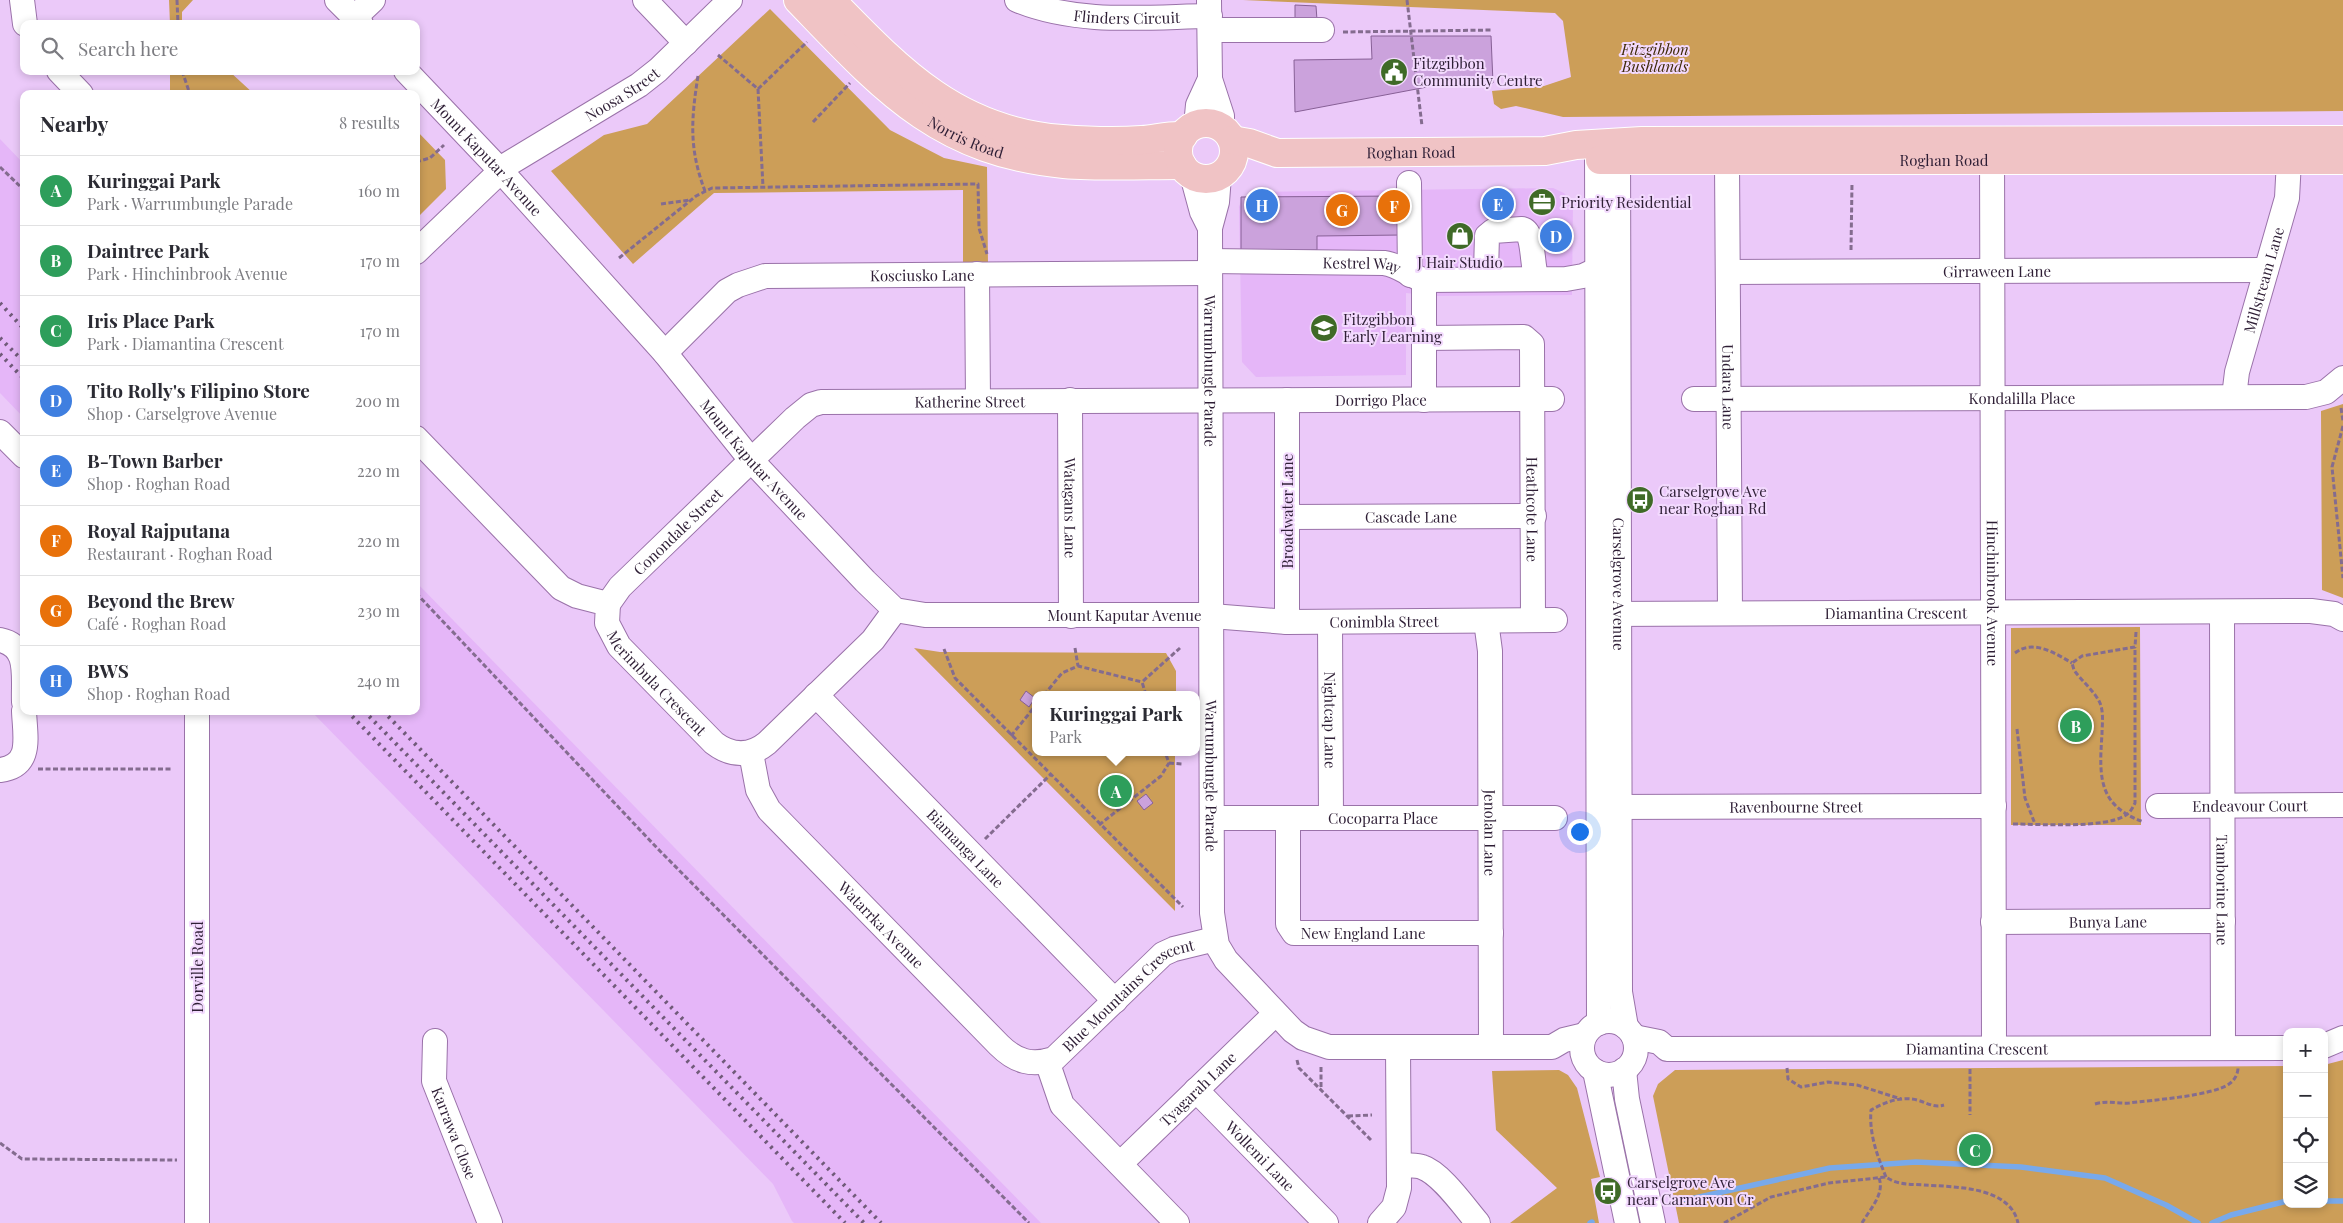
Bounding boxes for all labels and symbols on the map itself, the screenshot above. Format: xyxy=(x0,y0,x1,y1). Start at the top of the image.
street label: Flinders Circuit xyxy=(1073,5,1181,28)
park label: Fitzgibbon Bushlands xyxy=(1620,39,1689,76)
place label: Fitzgibbon Community Centre xyxy=(1413,53,1543,90)
public building icon: Fitzgibbon Community Centre xyxy=(1379,57,1409,87)
street label: Noosa Street xyxy=(581,62,664,125)
street label: Mount Kaputar Avenue xyxy=(427,94,547,220)
street label: Norris Road xyxy=(924,111,1006,163)
street label: Roghan Road xyxy=(1366,142,1456,162)
street label: Roghan Road xyxy=(1899,150,1989,170)
pin: E xyxy=(1482,185,1514,223)
pin: H xyxy=(1246,186,1278,224)
pin: F xyxy=(1378,187,1410,225)
office icon: Priority Residential xyxy=(1527,187,1557,217)
pin: G xyxy=(1326,191,1358,229)
place label: Priority Residential xyxy=(1561,192,1692,212)
pin: D xyxy=(1540,217,1572,255)
shop icon: J Hair Studio xyxy=(1445,221,1475,251)
street label: Millstream Lane xyxy=(2239,225,2288,335)
street label: Kestrel Way xyxy=(1322,252,1405,278)
place label: J Hair Studio xyxy=(1416,252,1503,272)
street label: Girraween Lane xyxy=(1943,261,2051,281)
street label: Kosciusko Lane xyxy=(870,265,975,285)
street label: Warrumbungle Parade xyxy=(1200,294,1221,447)
place label: Fitzgibbon Early Learning xyxy=(1343,309,1442,346)
school or university icon: Fitzgibbon Early Learning xyxy=(1309,313,1339,343)
street label: Undara Lane xyxy=(1718,344,1739,430)
street label: Kondalilla Place xyxy=(1969,388,2075,408)
street label: Dorrigo Place xyxy=(1335,390,1427,410)
street label: Katherine Street xyxy=(914,391,1026,412)
street label: Mount Kaputar Avenue xyxy=(696,395,812,524)
street label: Broadwater Lane xyxy=(1277,454,1297,568)
street label: Watagans Lane xyxy=(1060,457,1081,558)
street label: Heathcote Lane xyxy=(1522,457,1543,562)
place label: Carselgrove Ave near Roghan Rd xyxy=(1659,481,1767,518)
street label: Conondale Street xyxy=(629,483,727,579)
bus stop icon: Carselgrove Ave near Roghan Rd xyxy=(1625,485,1655,515)
street label: Cascade Lane xyxy=(1365,506,1457,527)
street label: Carselgrove Avenue xyxy=(1609,517,1629,651)
street label: Hinchinbrook Avenue xyxy=(1983,520,2003,666)
street label: Diamantina Crescent xyxy=(1825,602,1968,623)
street label: Mount Kaputar Avenue xyxy=(1047,605,1202,625)
street label: Conimbla Street xyxy=(1329,611,1440,632)
street label: Merimbula Crescent xyxy=(603,627,711,740)
street label: Nightcap Lane xyxy=(1320,671,1341,769)
street label: Warrumbungle Parade xyxy=(1201,699,1222,852)
pin: B xyxy=(2060,707,2092,745)
pin: A xyxy=(1100,772,1132,810)
street label: Jenolan Lane xyxy=(1480,788,1501,876)
street label: Endeavour Court xyxy=(2192,795,2308,816)
street label: Ravenbourne Street xyxy=(1729,796,1864,817)
street label: Biamanga Lane xyxy=(923,804,1009,892)
street label: Cocoparra Place xyxy=(1328,808,1438,828)
your location xyxy=(1567,819,1593,845)
street label: Tamborine Lane xyxy=(2213,835,2233,945)
street label: Watarrka Avenue xyxy=(833,876,928,973)
street label: Bunya Lane xyxy=(2069,911,2147,932)
street label: Dorville Road xyxy=(187,921,207,1013)
street label: New England Lane xyxy=(1301,923,1426,943)
street label: Blue Mountains Crescent xyxy=(1058,934,1197,1056)
street label: Diamantina Crescent xyxy=(1906,1038,2049,1059)
street label: Tyagarah Lane xyxy=(1155,1047,1240,1131)
street label: Karrawa Close xyxy=(427,1084,482,1182)
street label: Wollemi Lane xyxy=(1221,1116,1299,1195)
pin: C xyxy=(1959,1131,1991,1169)
place label: Carselgrove Ave near Carnarvon Cr xyxy=(1627,1172,1754,1209)
bus stop icon: Carselgrove Ave near Carnarvon Cr xyxy=(1593,1176,1623,1206)

